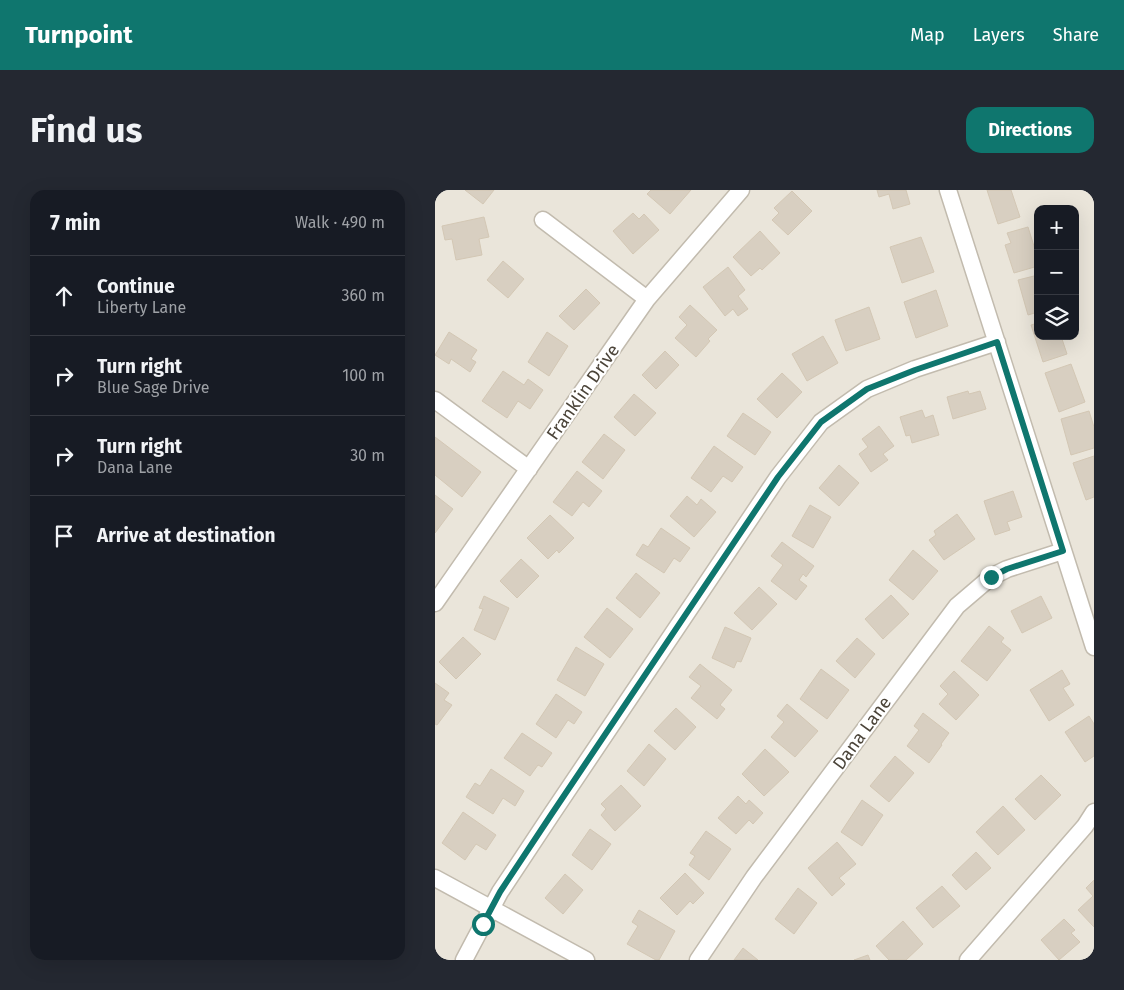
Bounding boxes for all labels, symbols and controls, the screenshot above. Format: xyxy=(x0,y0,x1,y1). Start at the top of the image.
text: Turnpoint xyxy=(25,21,132,49)
text: Map xyxy=(910,24,945,46)
text: Layers xyxy=(973,24,1025,46)
text: Share xyxy=(1053,24,1099,46)
button: Directions xyxy=(966,107,1094,153)
text: Find us xyxy=(30,109,142,151)
map controls xyxy=(1034,205,1079,340)
button: + xyxy=(1034,205,1079,250)
text: 7 min xyxy=(50,210,101,236)
text: Walk · 490 m xyxy=(295,213,385,232)
button: − xyxy=(1034,250,1079,295)
text: Continue xyxy=(97,275,175,298)
icon: ahead xyxy=(50,282,78,310)
text: 360 m xyxy=(342,286,385,305)
button: layers xyxy=(1034,295,1079,340)
text: Liberty Lane xyxy=(97,298,186,317)
street label: Franklin Drive xyxy=(542,340,624,444)
text: Turn right xyxy=(97,355,182,378)
icon: right xyxy=(50,362,78,390)
text: 100 m xyxy=(342,366,385,385)
text: Blue Sage Drive xyxy=(97,378,210,397)
text: Turn right xyxy=(97,435,182,458)
icon: right xyxy=(50,442,78,470)
text: 30 m xyxy=(350,446,385,465)
text: Dana Lane xyxy=(97,458,173,477)
icon: arrive xyxy=(50,522,78,550)
text: Arrive at destination xyxy=(97,524,276,547)
route end xyxy=(980,566,1003,589)
street label: Dana Lane xyxy=(828,692,896,774)
route start xyxy=(472,913,495,936)

